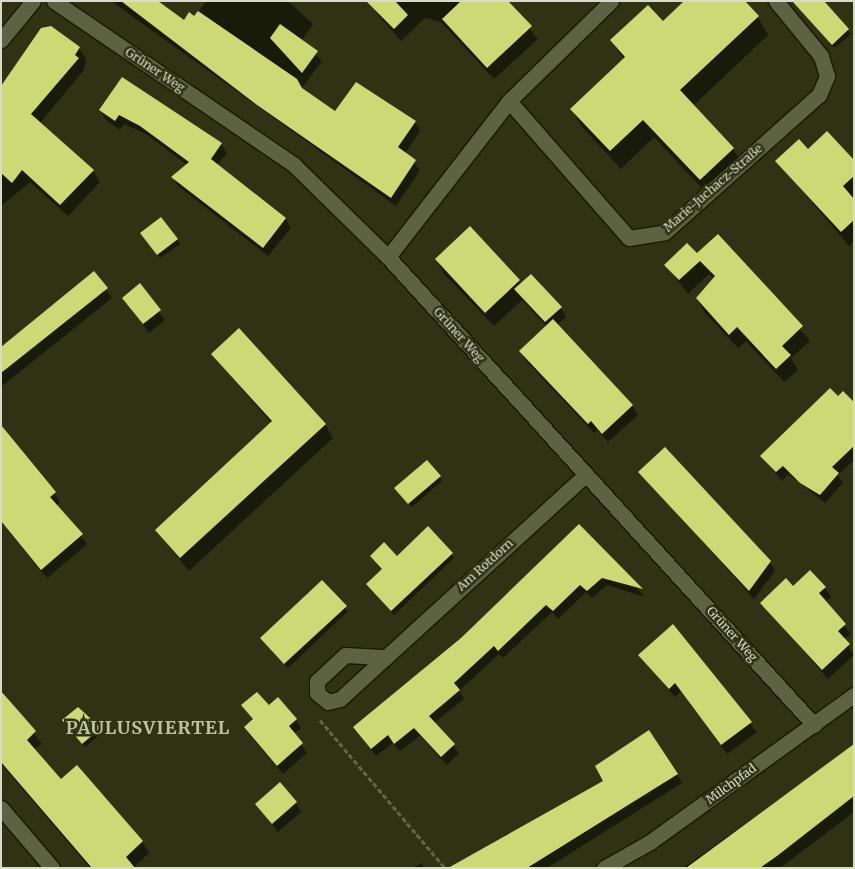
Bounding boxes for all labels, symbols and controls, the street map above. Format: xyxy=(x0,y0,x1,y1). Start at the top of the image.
street label: Grüner Weg xyxy=(122,45,188,95)
street label: Marie-Juchacz-Straße xyxy=(661,141,765,235)
street label: Grüner Weg xyxy=(431,305,487,365)
street label: Am Rotdorn xyxy=(454,536,516,594)
street label: Grüner Weg xyxy=(704,604,760,664)
district label: PAULUSVIERTEL xyxy=(64,717,232,739)
street label: Milchpfad xyxy=(703,761,759,807)

